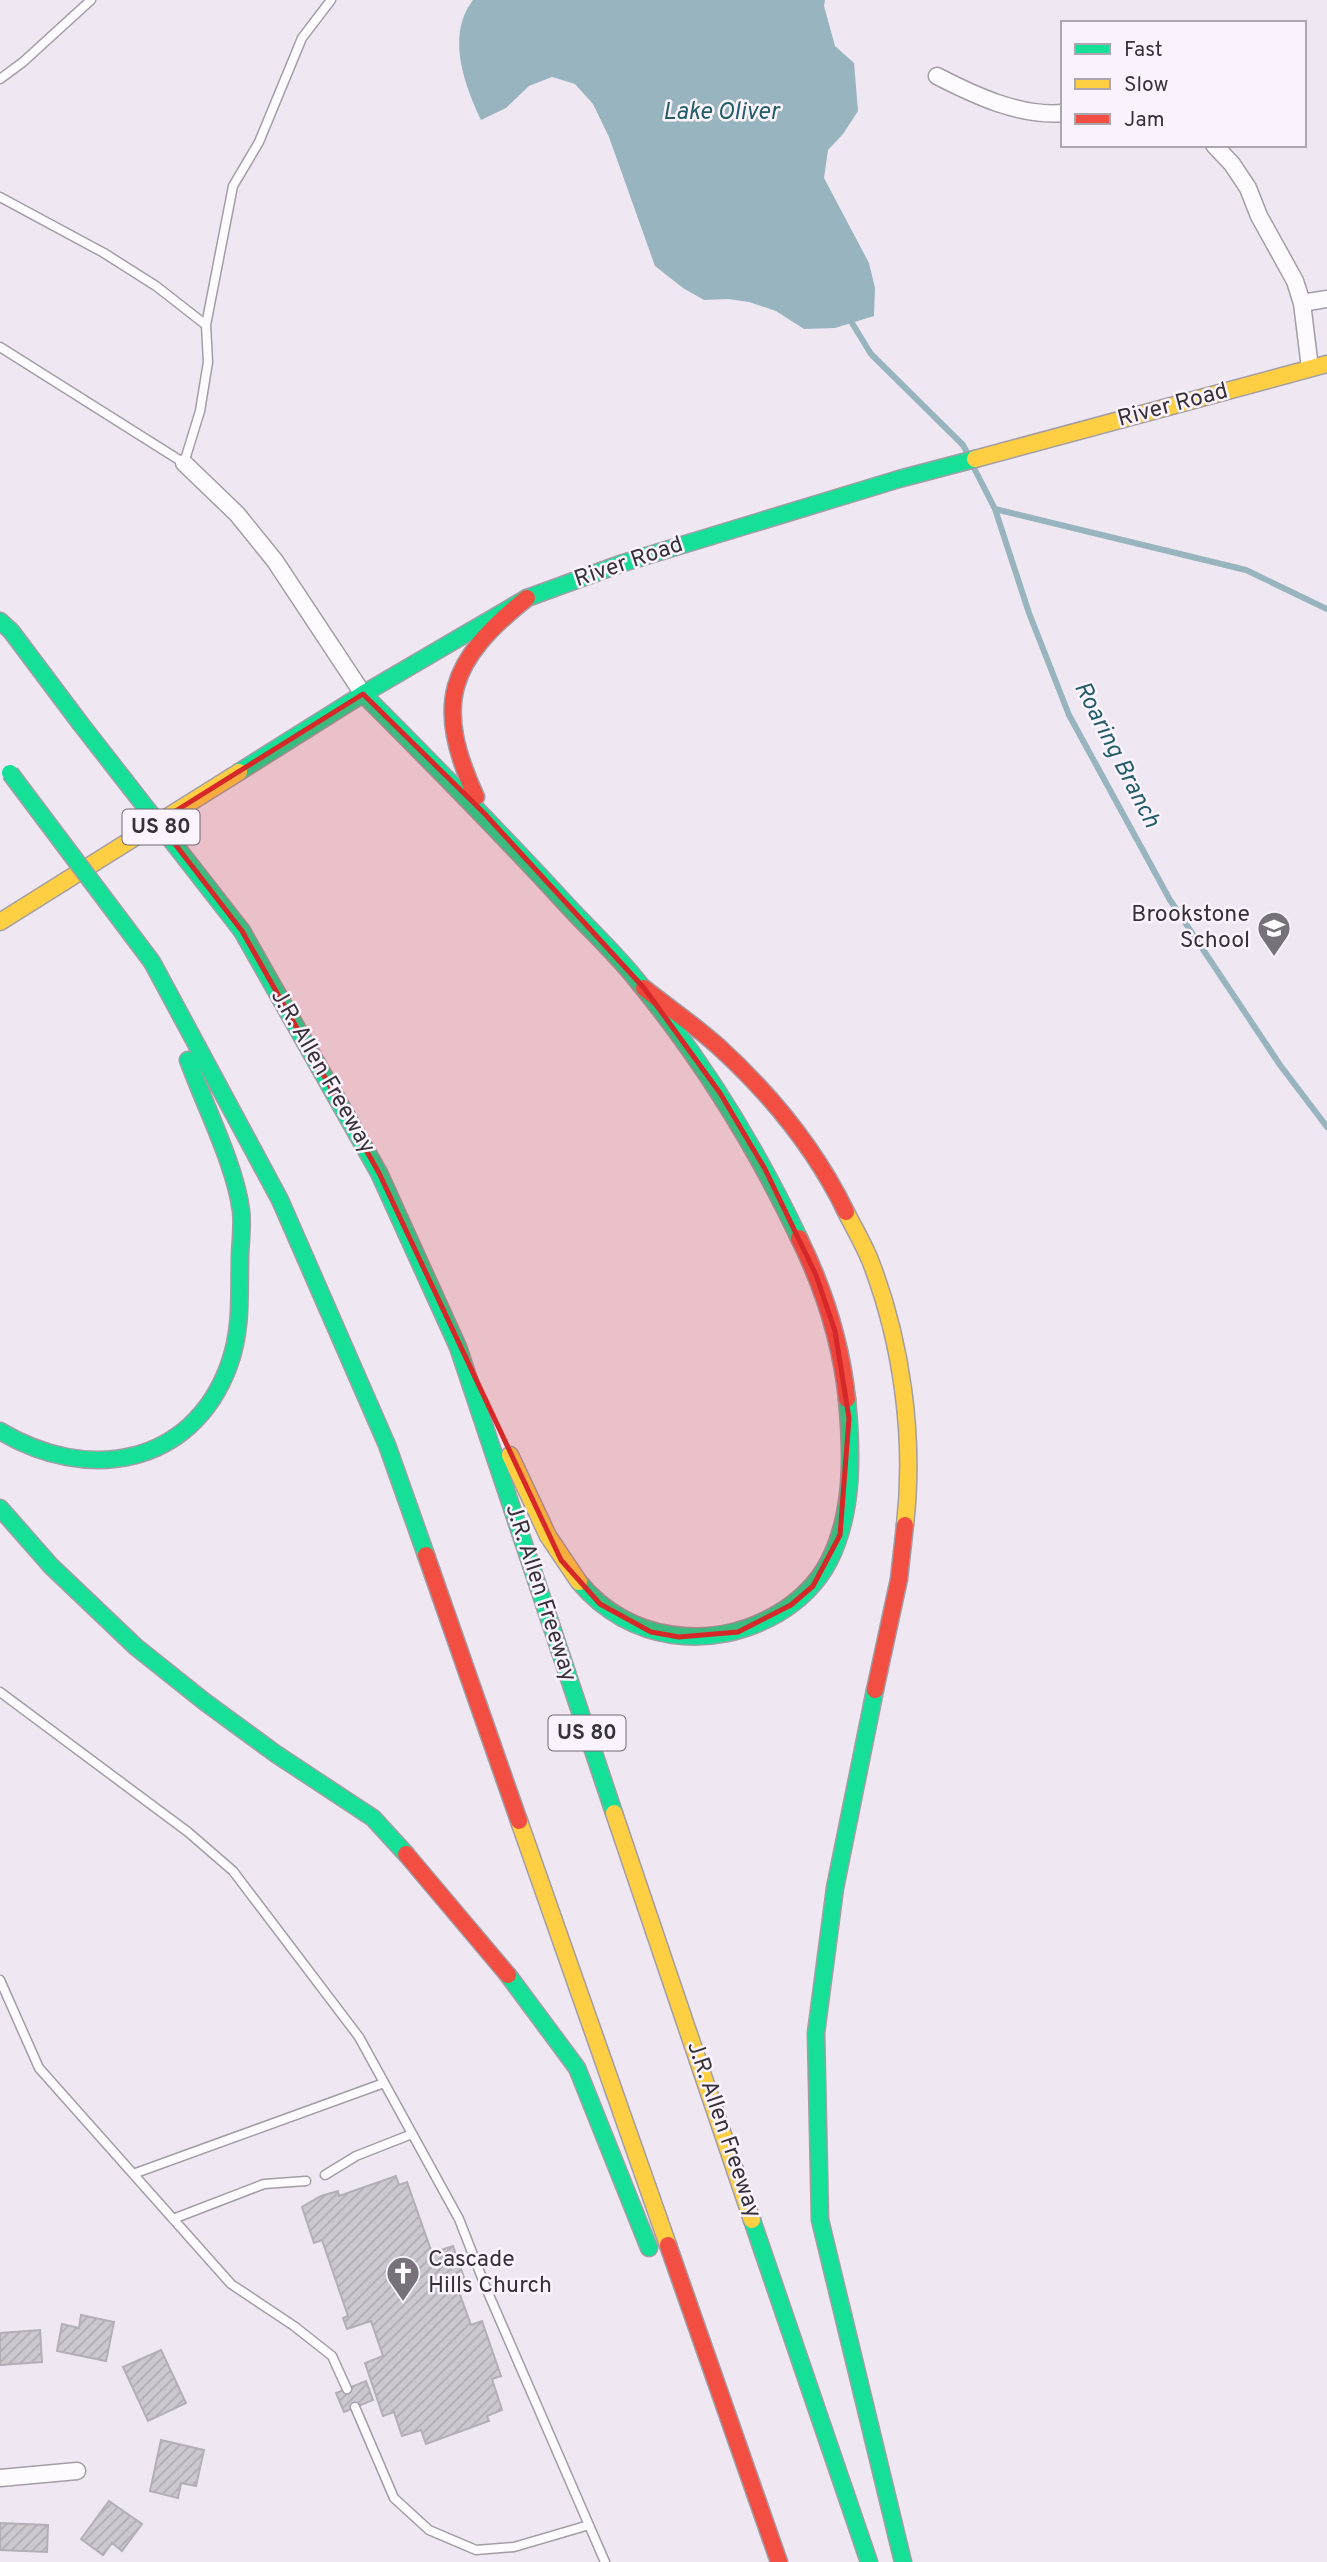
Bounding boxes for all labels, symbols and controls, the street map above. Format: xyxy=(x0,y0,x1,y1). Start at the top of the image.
legend xyxy=(1061,21,1306,147)
text: Fast xyxy=(1124,37,1163,64)
text: Slow xyxy=(1124,72,1169,99)
water label: Lake Oliver xyxy=(663,98,781,128)
text: Jam xyxy=(1124,107,1165,134)
street label: River Road xyxy=(1115,377,1231,435)
street label: River Road xyxy=(571,531,687,595)
water label: Roaring Branch xyxy=(1066,677,1166,833)
road number: US 80 xyxy=(122,810,200,844)
place label: Brookstone School xyxy=(1131,901,1250,956)
school or university icon: Brookstone School xyxy=(1255,909,1293,958)
street label: J.R. Allen Freeway xyxy=(263,985,381,1159)
street label: J.R. Allen Freeway xyxy=(498,1500,582,1686)
road number: US 80 xyxy=(548,1716,626,1750)
street label: J.R. Allen Freeway xyxy=(679,2038,767,2222)
place label: Cascade Hills Church xyxy=(428,2246,552,2301)
church icon: Cascade Hills Church xyxy=(384,2254,422,2303)

